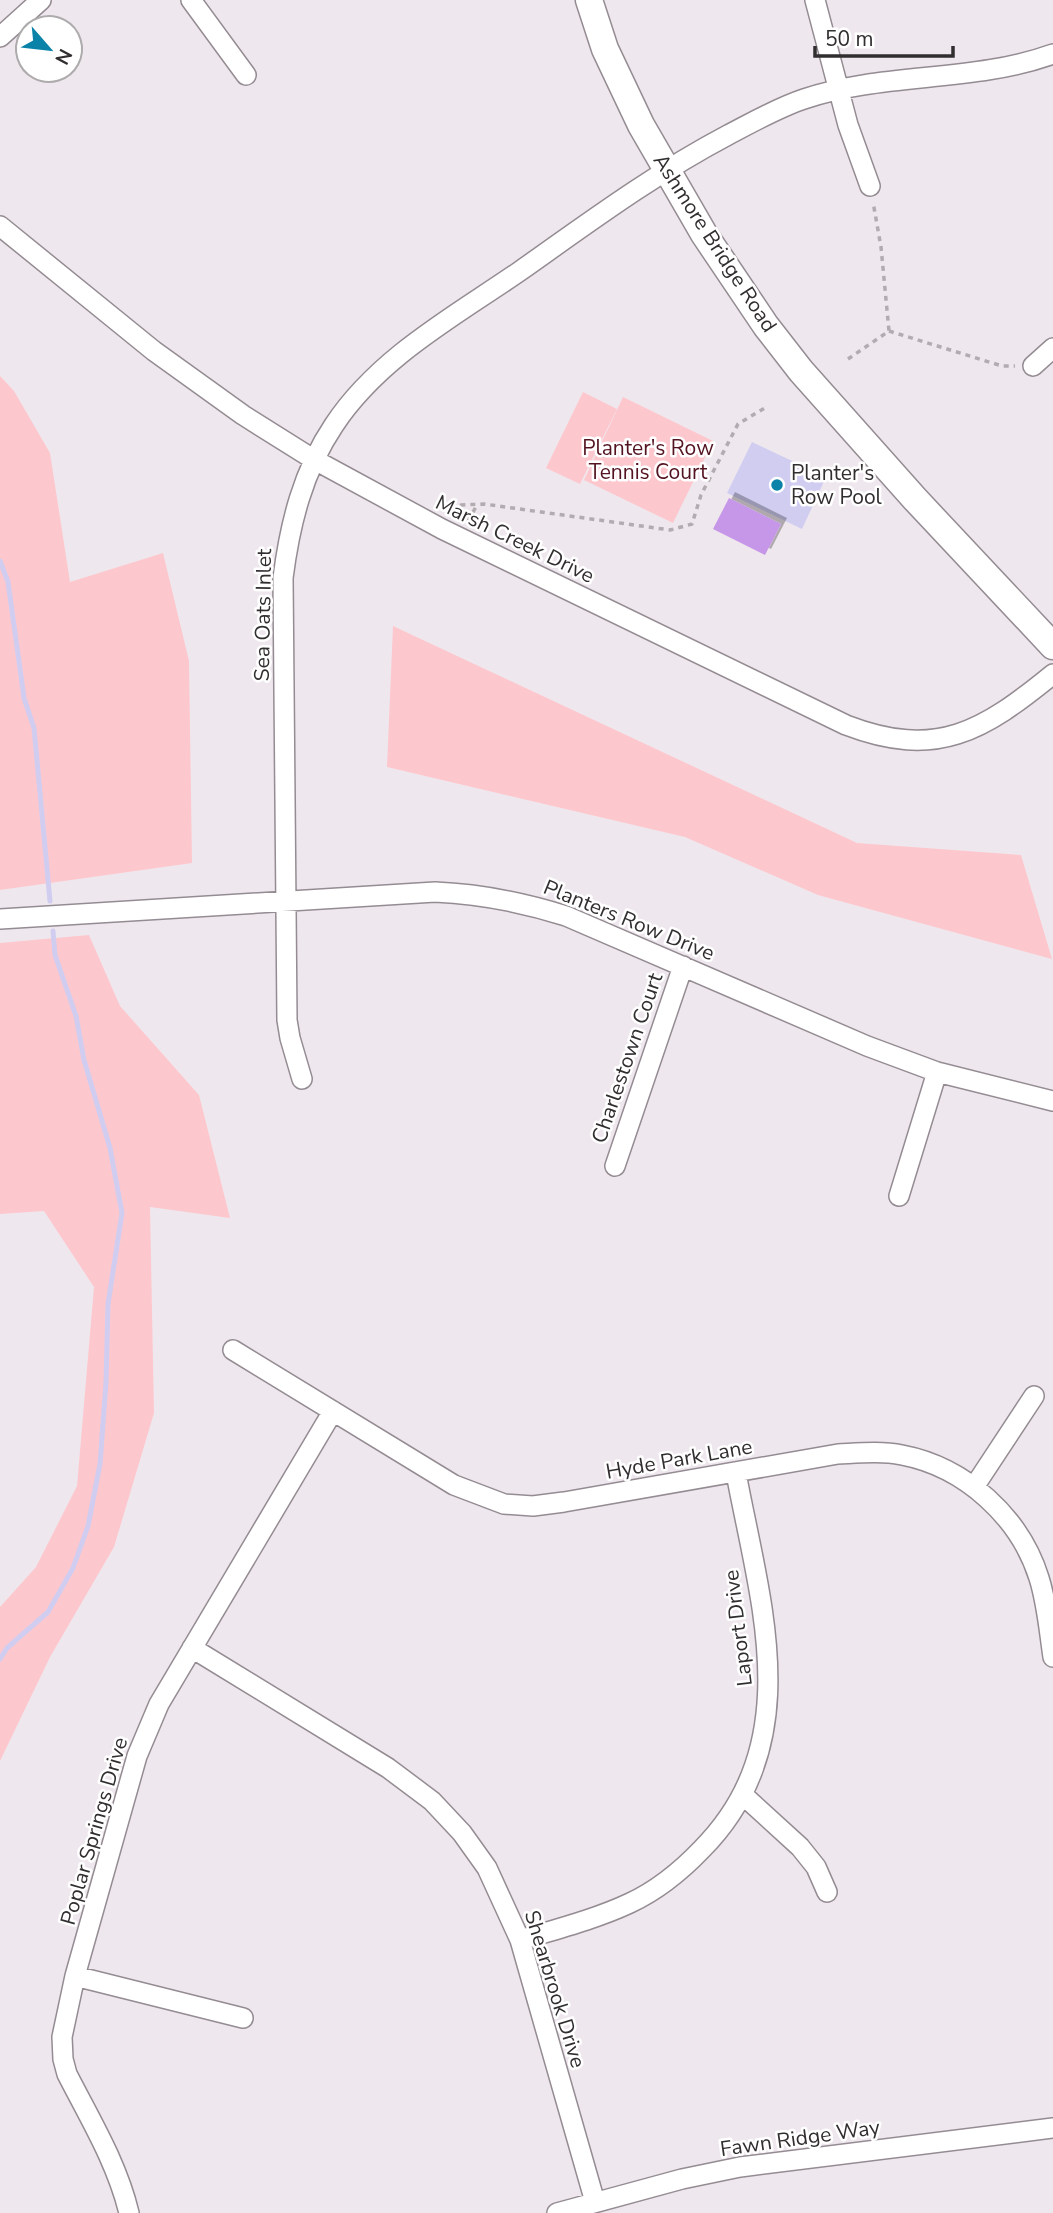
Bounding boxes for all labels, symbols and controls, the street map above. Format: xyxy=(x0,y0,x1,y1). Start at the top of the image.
north arrow xyxy=(14,14,84,84)
scale bar xyxy=(815,14,953,58)
text: 50 m xyxy=(825,25,874,53)
text: N xyxy=(48,44,78,69)
street label: Ashmore Bridge Road xyxy=(647,148,783,338)
park label: Planter's Row Tennis Court xyxy=(582,434,714,486)
place label: Planter's Row Pool xyxy=(791,459,883,511)
marker: Planter's Row Pool xyxy=(769,477,785,493)
street label: Marsh Creek Drive xyxy=(431,488,599,590)
street label: Sea Oats Inlet xyxy=(248,548,278,682)
street label: Planters Row Drive xyxy=(539,873,719,967)
street label: Charlestown Court xyxy=(585,969,669,1147)
street label: Hyde Park Lane xyxy=(603,1432,755,1486)
street label: Laport Drive xyxy=(717,1568,759,1688)
street label: Poplar Springs Drive xyxy=(54,1734,134,1928)
street label: Shearbrook Drive xyxy=(518,1907,592,2071)
street label: Fawn Ridge Way xyxy=(718,2113,882,2163)

